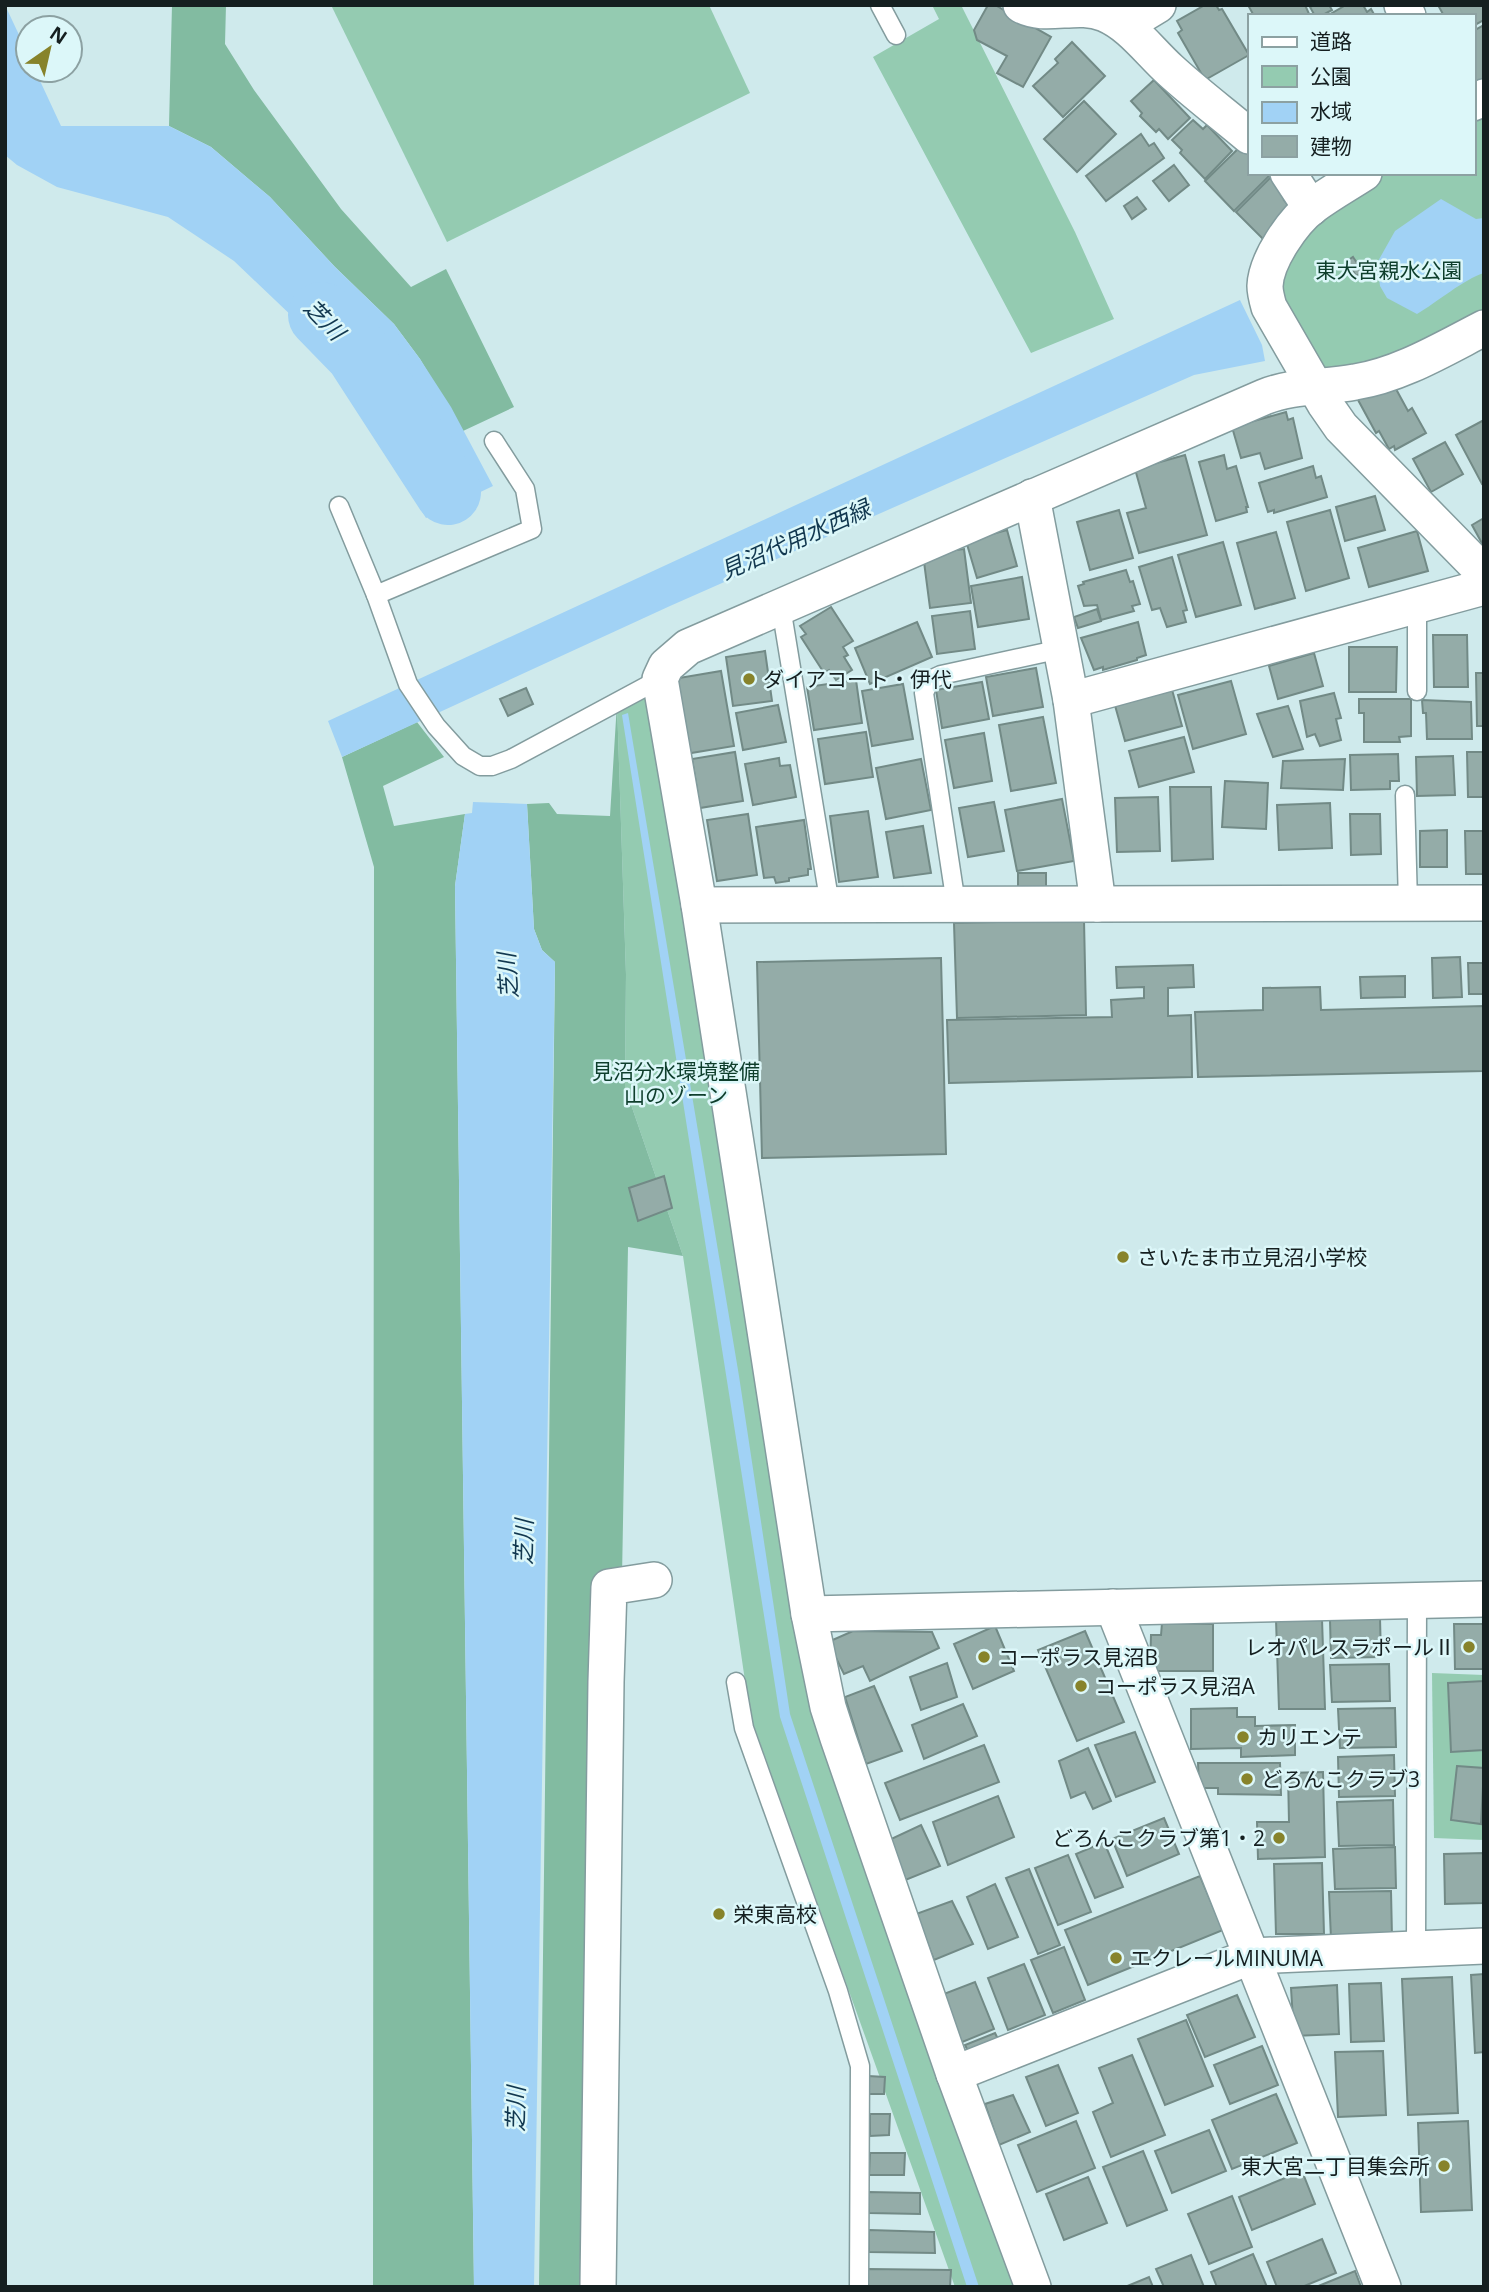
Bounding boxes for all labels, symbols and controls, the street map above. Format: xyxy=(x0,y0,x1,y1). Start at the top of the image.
north arrow xyxy=(14,14,84,84)
legend xyxy=(1248,14,1475,175)
text: N xyxy=(45,20,72,50)
text: 道路 xyxy=(1310,27,1352,55)
text: 公園 xyxy=(1310,62,1352,90)
text: 水域 xyxy=(1310,97,1352,125)
text: 建物 xyxy=(1310,132,1352,160)
park label: 東大宮親水公園 xyxy=(1316,256,1463,284)
water label: 芝川 xyxy=(298,291,355,349)
water label: 見沼代用水西緑 xyxy=(715,491,877,586)
place label: ダイアコート・伊代 xyxy=(763,665,952,693)
marker: ダイアコート・伊代 xyxy=(741,671,757,687)
water label: 芝川 xyxy=(489,949,525,1000)
park label: 見沼分水環境整備 山のゾーン xyxy=(592,1057,760,1109)
place label: さいたま市立見沼小学校 xyxy=(1137,1243,1367,1271)
marker: さいたま市立見沼小学校 xyxy=(1115,1249,1131,1265)
water label: 芝川 xyxy=(507,1516,539,1565)
place label: レオパレスラポールⅡ xyxy=(1245,1633,1455,1661)
marker: レオパレスラポールⅡ xyxy=(1461,1639,1477,1655)
place label: コーポラス見沼B xyxy=(998,1643,1158,1671)
marker: コーポラス見沼B xyxy=(976,1649,992,1665)
place label: コーポラス見沼A xyxy=(1095,1672,1256,1700)
marker: コーポラス見沼A xyxy=(1073,1678,1089,1694)
place label: カリエンテ xyxy=(1257,1723,1362,1751)
marker: カリエンテ xyxy=(1235,1729,1251,1745)
place label: どろんこクラブ3 xyxy=(1261,1765,1420,1793)
marker: どろんこクラブ3 xyxy=(1239,1771,1255,1787)
place label: どろんこクラブ第1・2 xyxy=(1052,1824,1265,1852)
marker: どろんこクラブ第1・2 xyxy=(1271,1830,1287,1846)
place label: 栄東高校 xyxy=(733,1900,817,1928)
marker: 栄東高校 xyxy=(711,1906,727,1922)
place label: エクレールMINUMA xyxy=(1130,1944,1324,1972)
marker: エクレールMINUMA xyxy=(1108,1950,1124,1966)
water label: 芝川 xyxy=(499,2083,531,2132)
place label: 東大宮二丁目集会所 xyxy=(1241,2152,1430,2180)
marker: 東大宮二丁目集会所 xyxy=(1436,2158,1452,2174)

